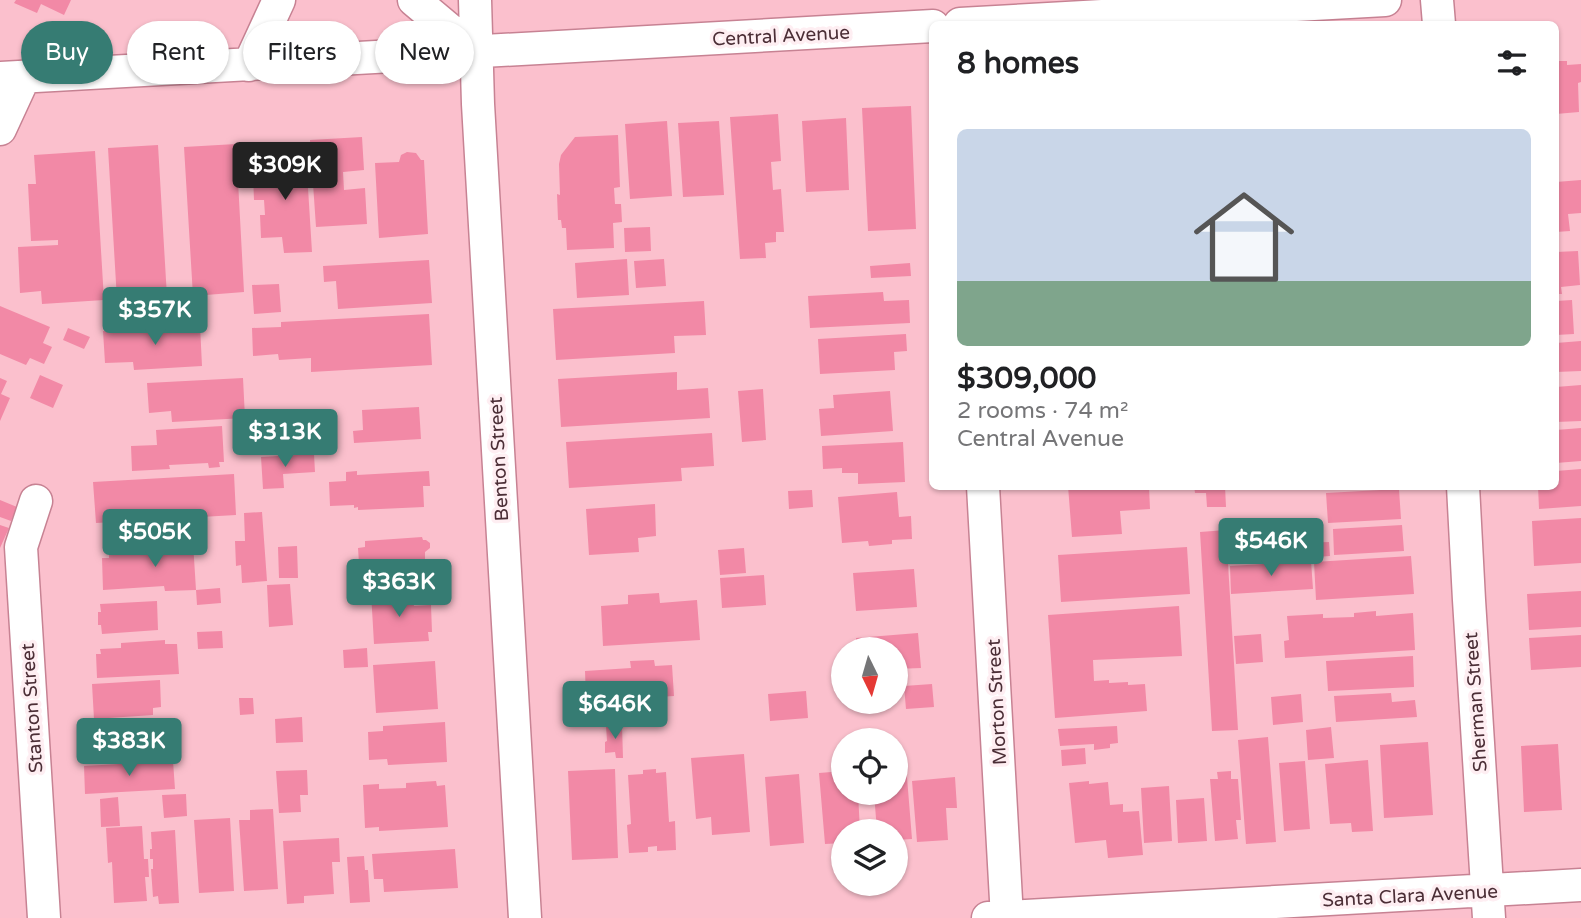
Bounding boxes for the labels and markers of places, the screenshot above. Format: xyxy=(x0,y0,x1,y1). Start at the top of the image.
pin: $309K xyxy=(236,142,334,202)
pin: $357K xyxy=(106,288,204,347)
pin: $313K xyxy=(236,410,334,469)
pin: $505K xyxy=(106,510,204,569)
pin: $546K xyxy=(1222,518,1320,578)
pin: $363K xyxy=(350,560,448,619)
pin: $646K xyxy=(566,682,664,741)
pin: $383K xyxy=(80,718,178,778)

